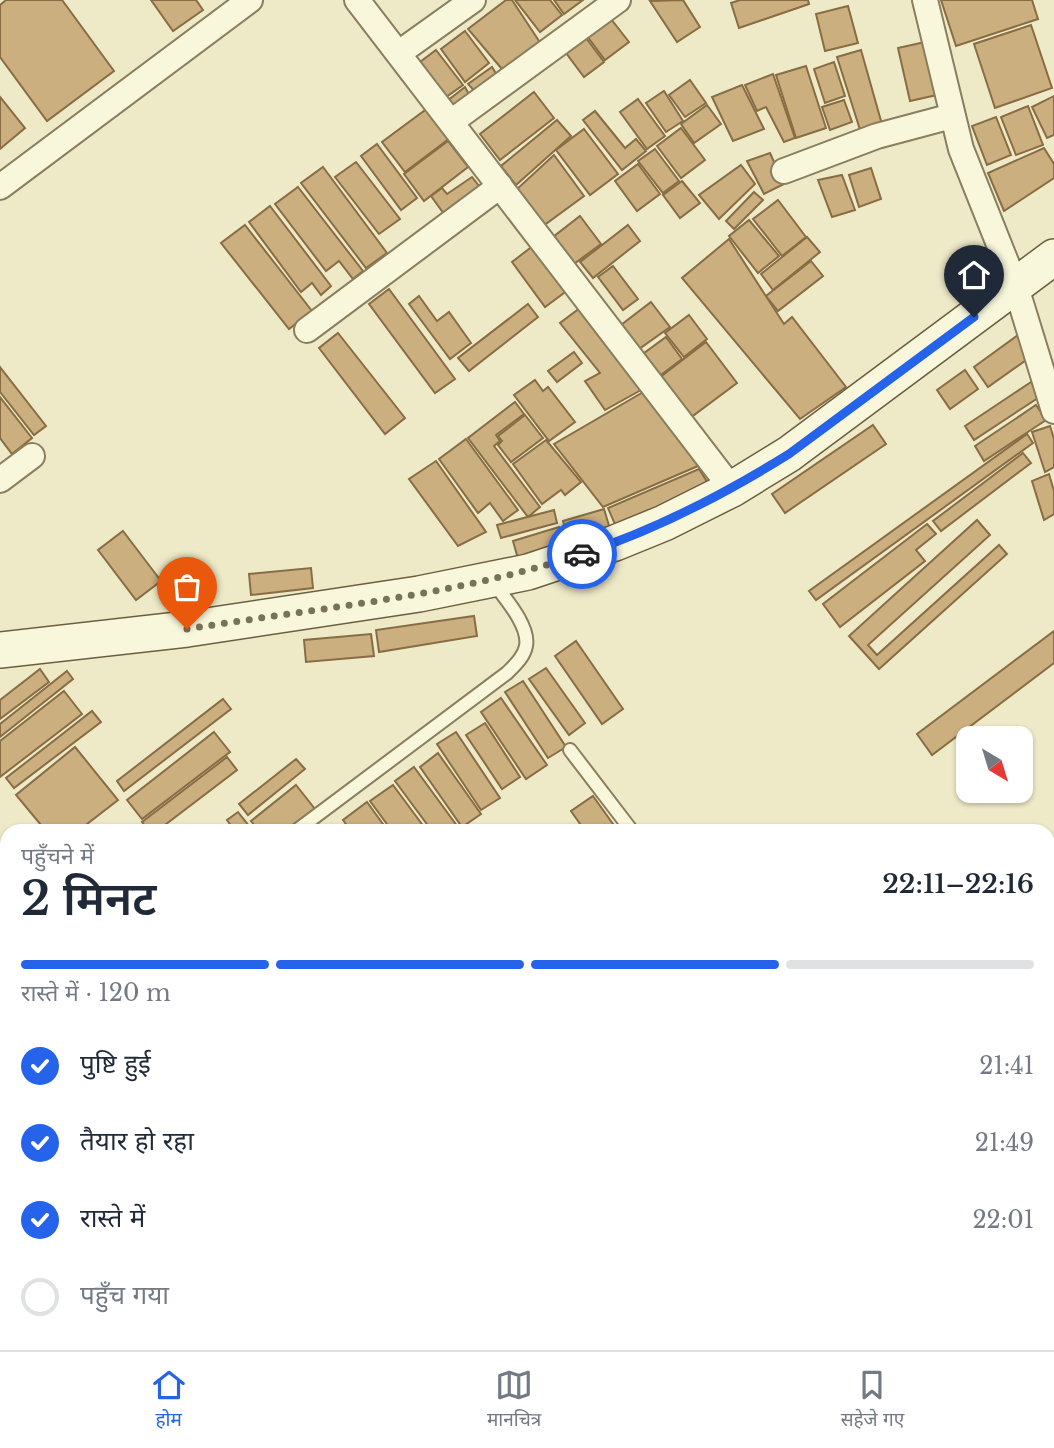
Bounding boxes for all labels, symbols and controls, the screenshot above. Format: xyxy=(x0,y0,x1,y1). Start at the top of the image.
pin xyxy=(944,245,1004,317)
icon: home xyxy=(955,256,993,294)
courier xyxy=(547,519,617,589)
icon: car xyxy=(563,535,601,573)
pin xyxy=(157,557,217,629)
icon: bag xyxy=(168,568,206,606)
north arrow xyxy=(956,726,1032,803)
map controls xyxy=(956,726,1033,803)
text: पहुँचने में xyxy=(21,842,94,870)
text: 22:11–22:16 xyxy=(882,868,1034,900)
text: 2 मिनट xyxy=(21,870,156,927)
text: रास्ते में · 120 m xyxy=(21,979,171,1007)
icon: check xyxy=(21,1047,59,1085)
text: पुष्टि हुई xyxy=(80,1048,151,1080)
text: 21:41 xyxy=(979,1052,1034,1080)
icon: check xyxy=(21,1124,59,1162)
text: तैयार हो रहा xyxy=(80,1125,194,1157)
text: 21:49 xyxy=(975,1129,1034,1157)
icon: check xyxy=(21,1201,59,1239)
text: रास्ते में xyxy=(80,1202,145,1234)
text: 22:01 xyxy=(972,1206,1034,1234)
text: पहुँच गया xyxy=(80,1279,169,1311)
tab: होम xyxy=(150,1366,188,1434)
tab: मानचित्र xyxy=(487,1366,541,1434)
tab: सहेजे गए xyxy=(841,1366,904,1434)

